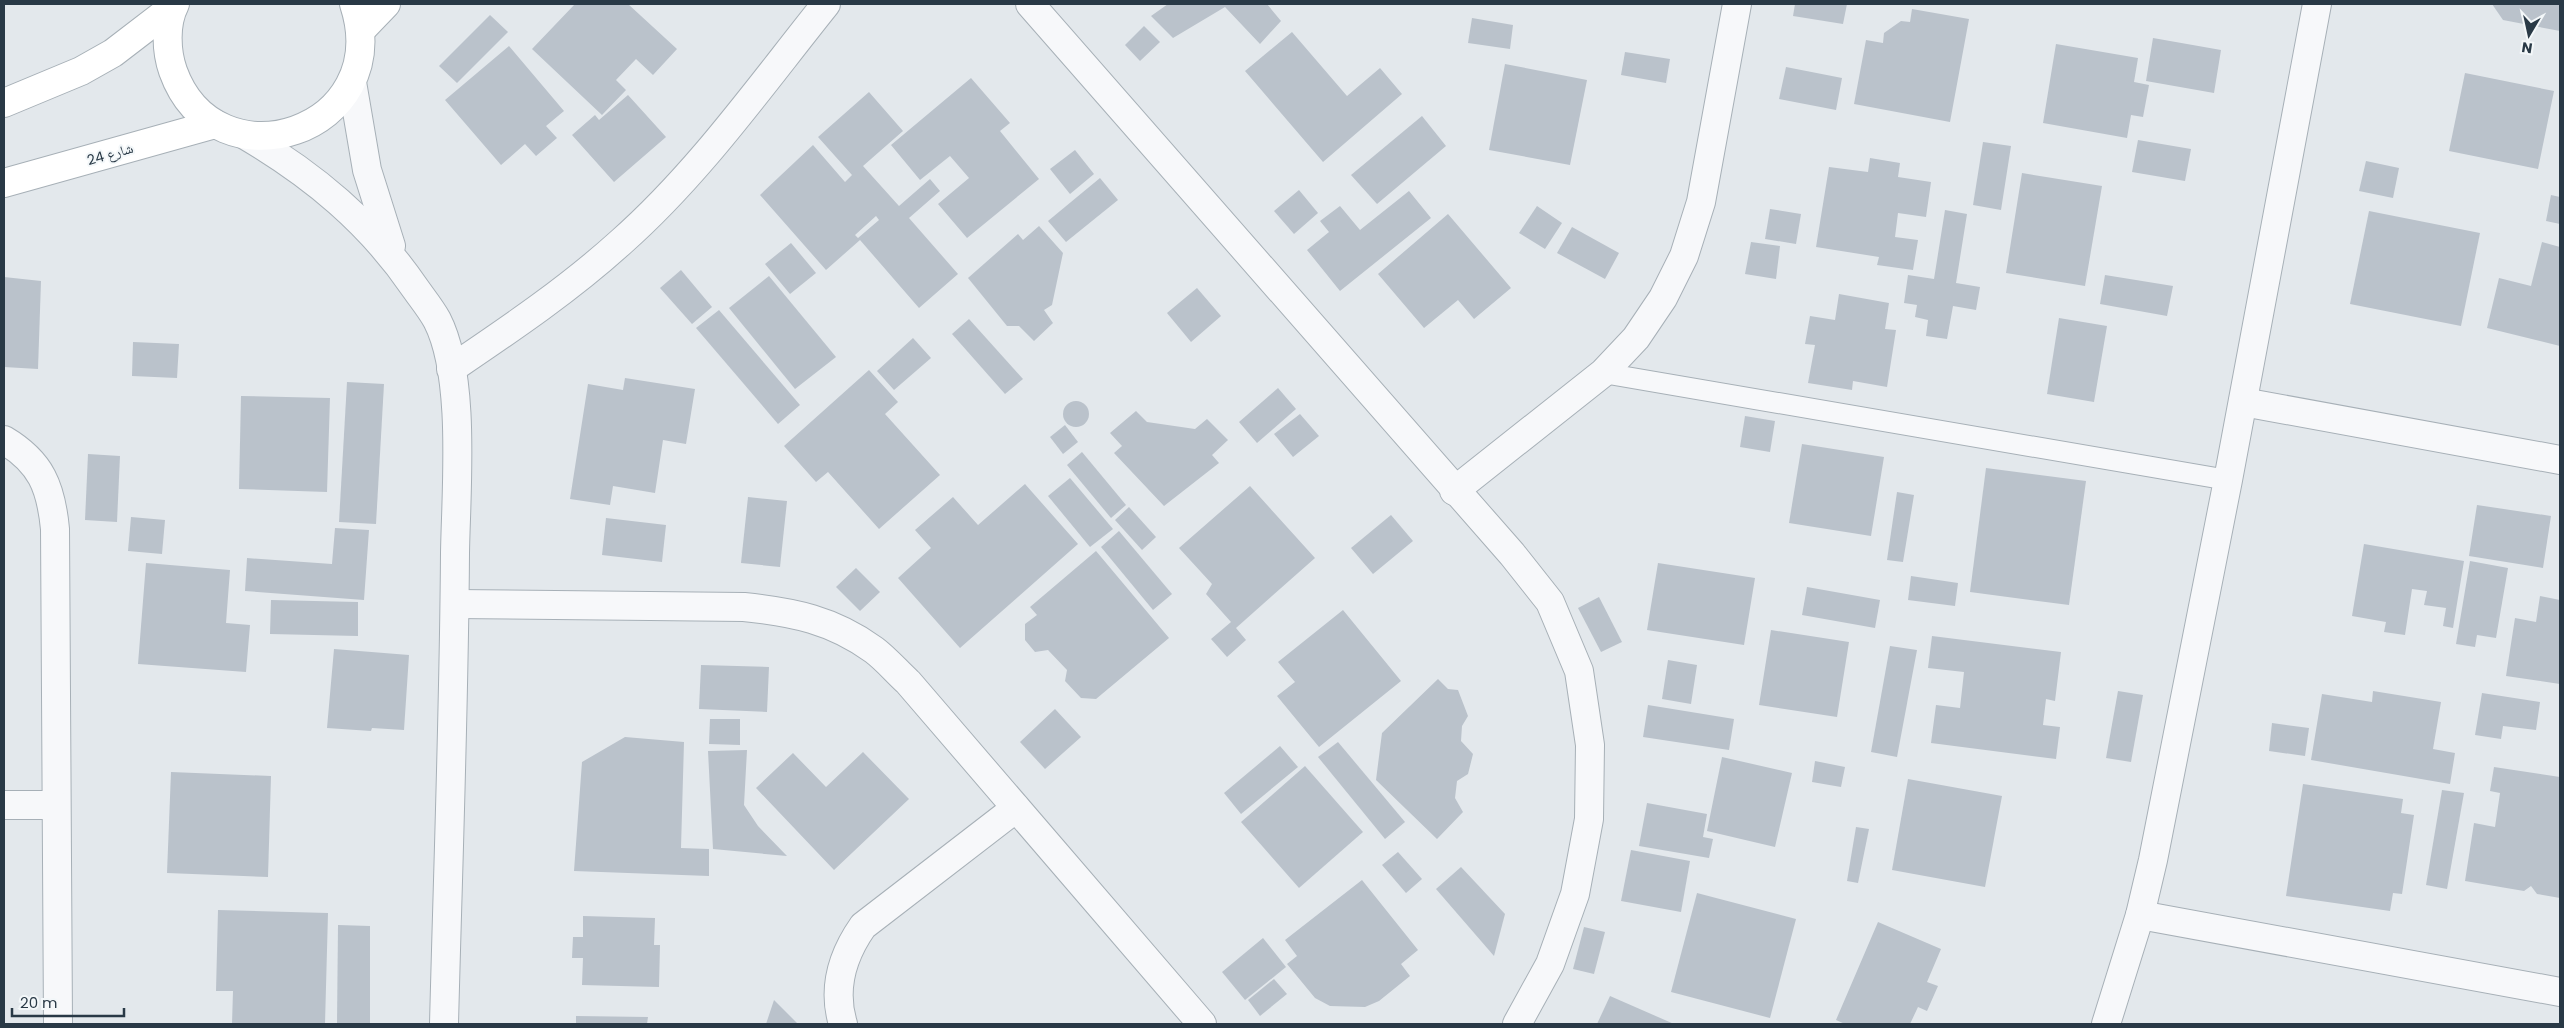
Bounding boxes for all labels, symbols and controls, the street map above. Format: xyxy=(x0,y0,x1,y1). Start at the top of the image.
north arrow xyxy=(2504,10,2554,60)
text: N xyxy=(2520,37,2534,59)
street label: شارع 24 xyxy=(85,138,135,170)
scale bar xyxy=(12,986,125,1018)
text: 20 m xyxy=(20,992,58,1013)

